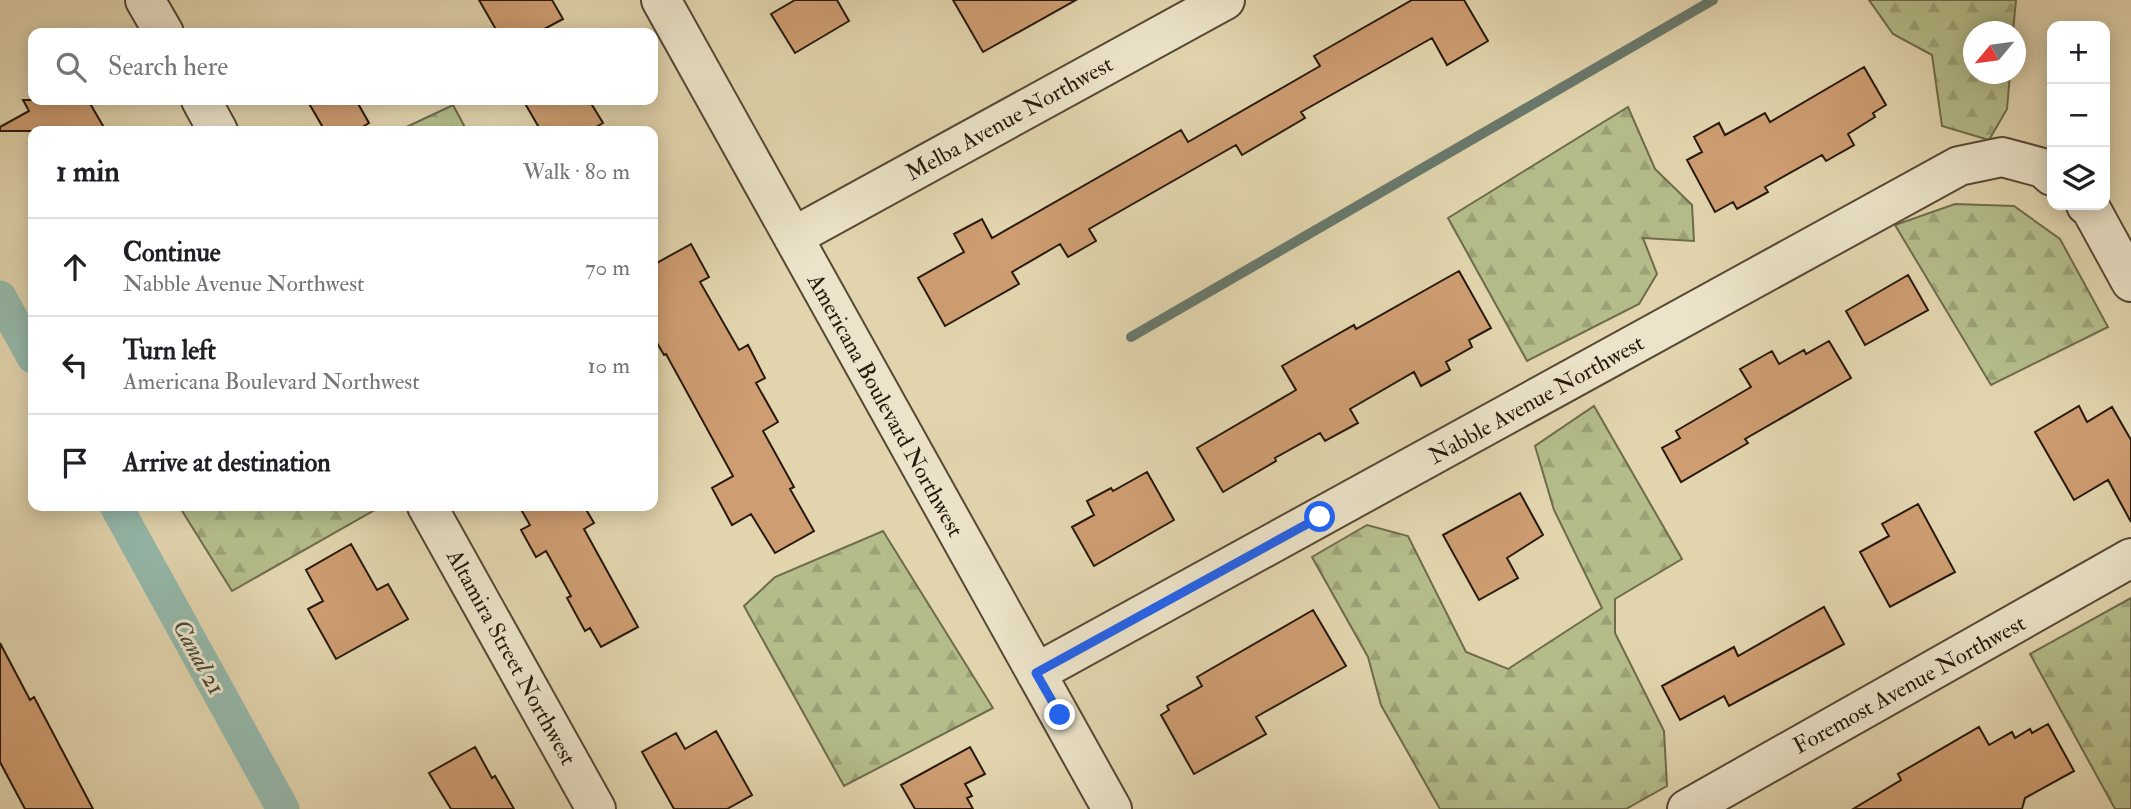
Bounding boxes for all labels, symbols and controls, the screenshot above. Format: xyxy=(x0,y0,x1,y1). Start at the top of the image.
north arrow xyxy=(1963,21,2026,84)
map controls xyxy=(2047,21,2110,210)
button: + xyxy=(2047,21,2110,84)
search box xyxy=(28,28,658,105)
icon: search xyxy=(52,48,90,86)
street label: Melba Avenue Northwest xyxy=(901,49,1118,187)
text: Search here xyxy=(108,51,228,83)
button: − xyxy=(2047,84,2110,147)
button: layers xyxy=(2047,147,2110,210)
text: 1 min xyxy=(56,153,120,190)
text: Walk · 80 m xyxy=(523,157,630,186)
text: Continue xyxy=(123,237,221,269)
icon: ahead xyxy=(56,248,94,286)
text: 70 m xyxy=(585,253,630,282)
street label: Americana Boulevard Northwest xyxy=(800,268,970,542)
text: Nabble Avenue Northwest xyxy=(123,269,365,298)
street label: Nabble Avenue Northwest xyxy=(1424,328,1649,471)
text: Turn left xyxy=(123,335,216,367)
icon: left xyxy=(56,346,94,384)
text: 10 m xyxy=(587,351,630,380)
text: Americana Boulevard Northwest xyxy=(123,367,420,396)
icon: arrive xyxy=(56,444,94,482)
text: Arrive at destination xyxy=(123,447,331,479)
route start xyxy=(1304,501,1335,532)
street label: Altamira Street Northwest xyxy=(440,543,583,770)
street label: Foremost Avenue Northwest xyxy=(1788,608,2031,760)
water label: Canal 21 xyxy=(165,614,232,700)
route end xyxy=(1044,699,1075,730)

